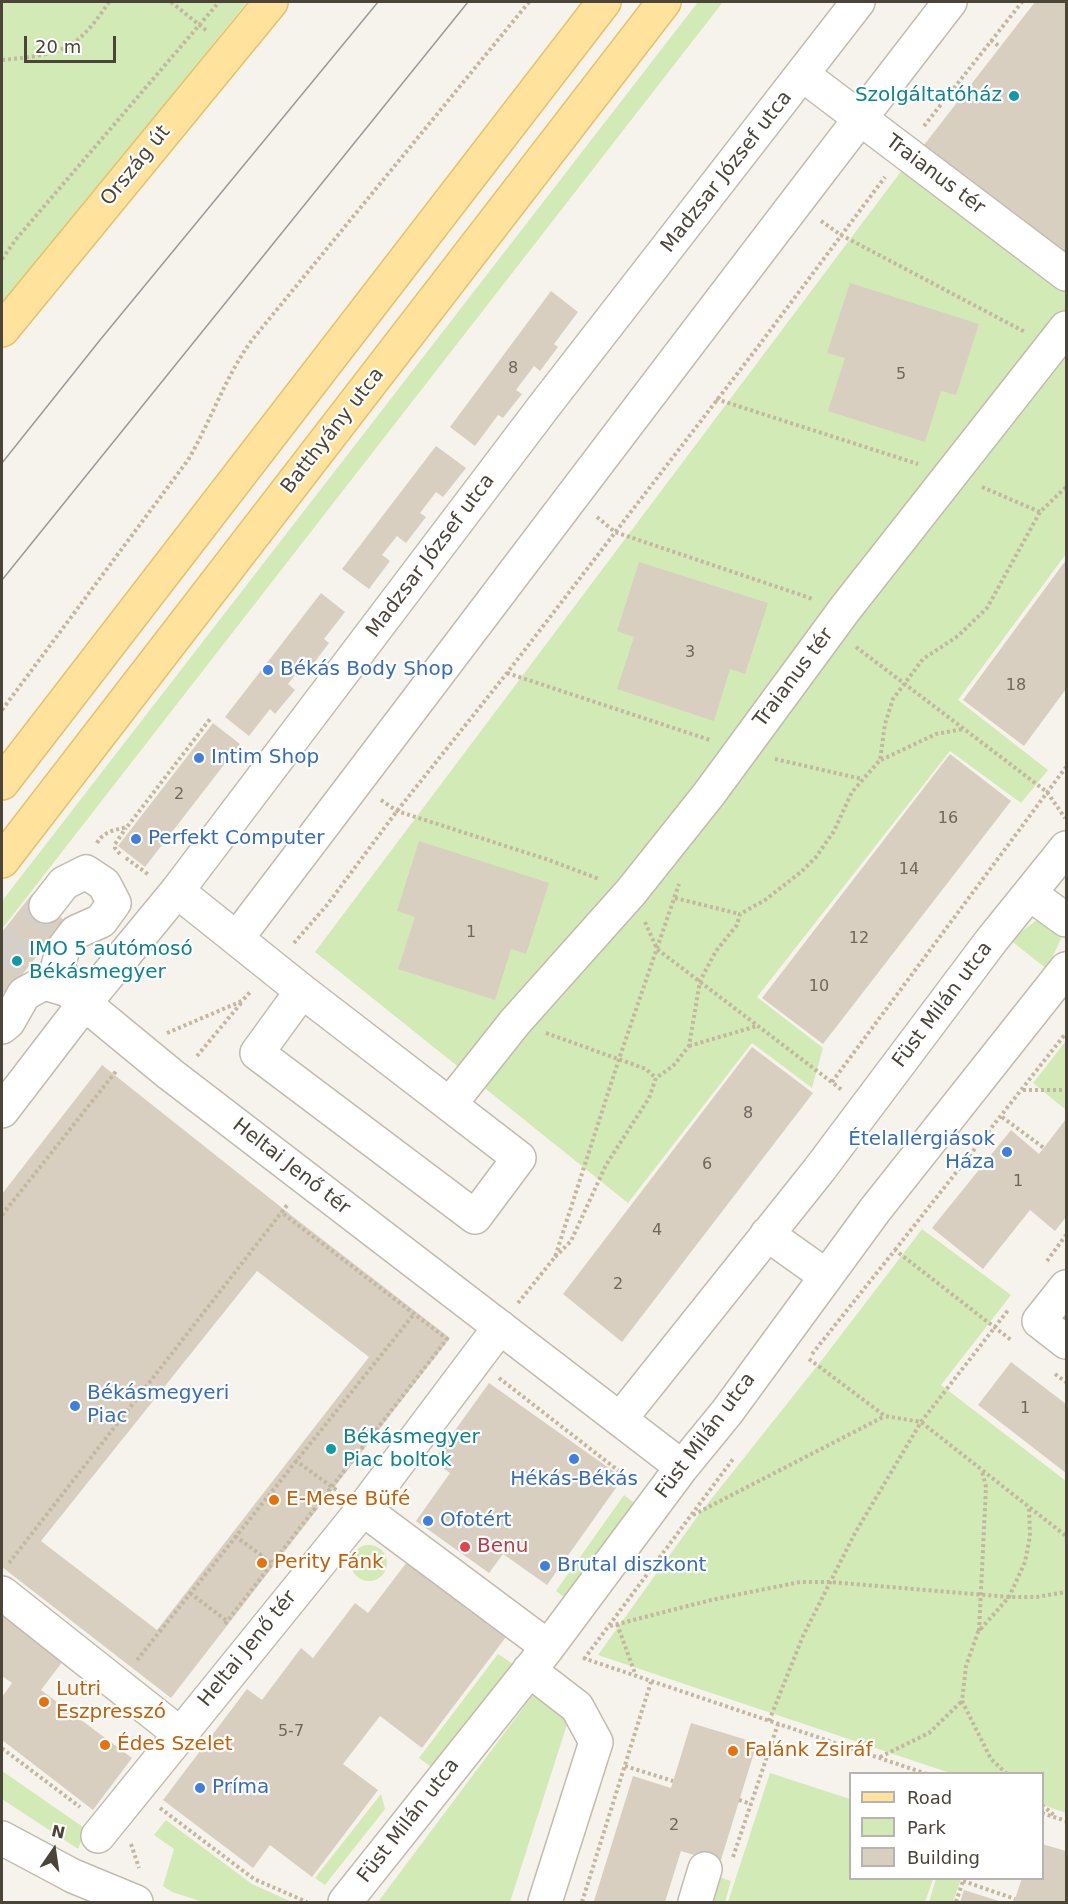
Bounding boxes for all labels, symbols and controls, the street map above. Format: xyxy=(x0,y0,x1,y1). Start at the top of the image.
scale bar xyxy=(27,24,118,62)
text: 20 m xyxy=(35,36,81,57)
place label: Szolgáltatóház xyxy=(855,84,1002,108)
street label: Madzsar József utca xyxy=(656,86,798,258)
marker: Szolgáltatóház xyxy=(1007,89,1021,103)
street label: Ország út xyxy=(96,121,176,211)
street label: Traianus tér xyxy=(881,130,989,220)
house number: 8 xyxy=(508,359,518,379)
street label: Batthyány utca xyxy=(276,363,390,499)
house number: 5 xyxy=(896,365,906,385)
street label: Madzsar József utca xyxy=(362,470,500,642)
street label: Traianus tér xyxy=(749,624,839,732)
house number: 3 xyxy=(685,643,695,663)
place label: Békás Body Shop xyxy=(280,658,453,682)
marker: Békás Body Shop xyxy=(261,663,275,677)
house number: 18 xyxy=(1006,676,1026,696)
place label: Intim Shop xyxy=(211,746,319,770)
marker: Intim Shop xyxy=(192,751,206,765)
house number: 2 xyxy=(174,785,184,805)
house number: 16 xyxy=(938,809,958,829)
place label: Perfekt Computer xyxy=(148,827,324,851)
marker: Perfekt Computer xyxy=(129,832,143,846)
house number: 14 xyxy=(899,860,919,880)
house number: 1 xyxy=(466,923,476,943)
house number: 12 xyxy=(849,929,869,949)
street label: Füst Milán utca xyxy=(888,937,998,1073)
place label: IMO 5 autómosó Békásmegyer xyxy=(29,938,193,985)
marker: IMO 5 autómosó Békásmegyer xyxy=(10,954,24,968)
house number: 10 xyxy=(809,977,829,997)
house number: 8 xyxy=(743,1104,753,1124)
street label: Heltai Jenő tér xyxy=(227,1114,355,1220)
place label: Ételallergiások Háza xyxy=(848,1128,995,1175)
marker: Ételallergiások Háza xyxy=(1000,1145,1014,1159)
house number: 6 xyxy=(702,1155,712,1175)
house number: 1 xyxy=(1013,1172,1023,1192)
house number: 4 xyxy=(652,1221,662,1241)
house number: 2 xyxy=(613,1275,623,1295)
street label: Füst Milán utca xyxy=(651,1368,761,1504)
place label: Békásmegyeri Piac xyxy=(87,1382,229,1429)
marker: Békásmegyeri Piac xyxy=(68,1399,82,1413)
house number: 1 xyxy=(1020,1399,1030,1419)
place label: Békásmegyer Piac boltok xyxy=(343,1426,480,1473)
marker: Békásmegyer Piac boltok xyxy=(324,1442,338,1456)
marker: Hékás-Békás xyxy=(567,1452,581,1466)
place label: Hékás-Békás xyxy=(510,1468,638,1492)
place label: E-Mese Büfé xyxy=(286,1488,410,1512)
marker: E-Mese Büfé xyxy=(267,1493,281,1507)
place label: Ofotért xyxy=(440,1509,511,1533)
marker: Ofotért xyxy=(421,1514,435,1528)
place label: Benu xyxy=(477,1535,528,1559)
marker: Benu xyxy=(458,1540,472,1554)
place label: Perity Fánk xyxy=(274,1551,384,1575)
place label: Brutal diszkont xyxy=(557,1554,706,1578)
marker: Perity Fánk xyxy=(255,1556,269,1570)
marker: Brutal diszkont xyxy=(538,1559,552,1573)
street label: Heltai Jenő tér xyxy=(194,1586,302,1712)
place label: Lutri Eszpresszó xyxy=(56,1678,166,1725)
marker: Lutri Eszpresszó xyxy=(37,1695,51,1709)
house number: 5-7 xyxy=(278,1722,304,1742)
place label: Édes Szelet xyxy=(117,1733,233,1757)
marker: Édes Szelet xyxy=(98,1738,112,1752)
place label: Falánk Zsiráf xyxy=(745,1739,873,1763)
marker: Falánk Zsiráf xyxy=(726,1744,740,1758)
street label: Füst Milán utca xyxy=(353,1754,465,1888)
legend xyxy=(849,1772,1044,1880)
place label: Príma xyxy=(212,1776,269,1800)
marker: Príma xyxy=(193,1781,207,1795)
text: Road xyxy=(907,1787,952,1808)
house number: 2 xyxy=(669,1816,679,1836)
text: Park xyxy=(907,1817,946,1838)
north arrow xyxy=(24,1820,84,1880)
text: N xyxy=(49,1821,67,1843)
text: Building xyxy=(907,1847,980,1868)

